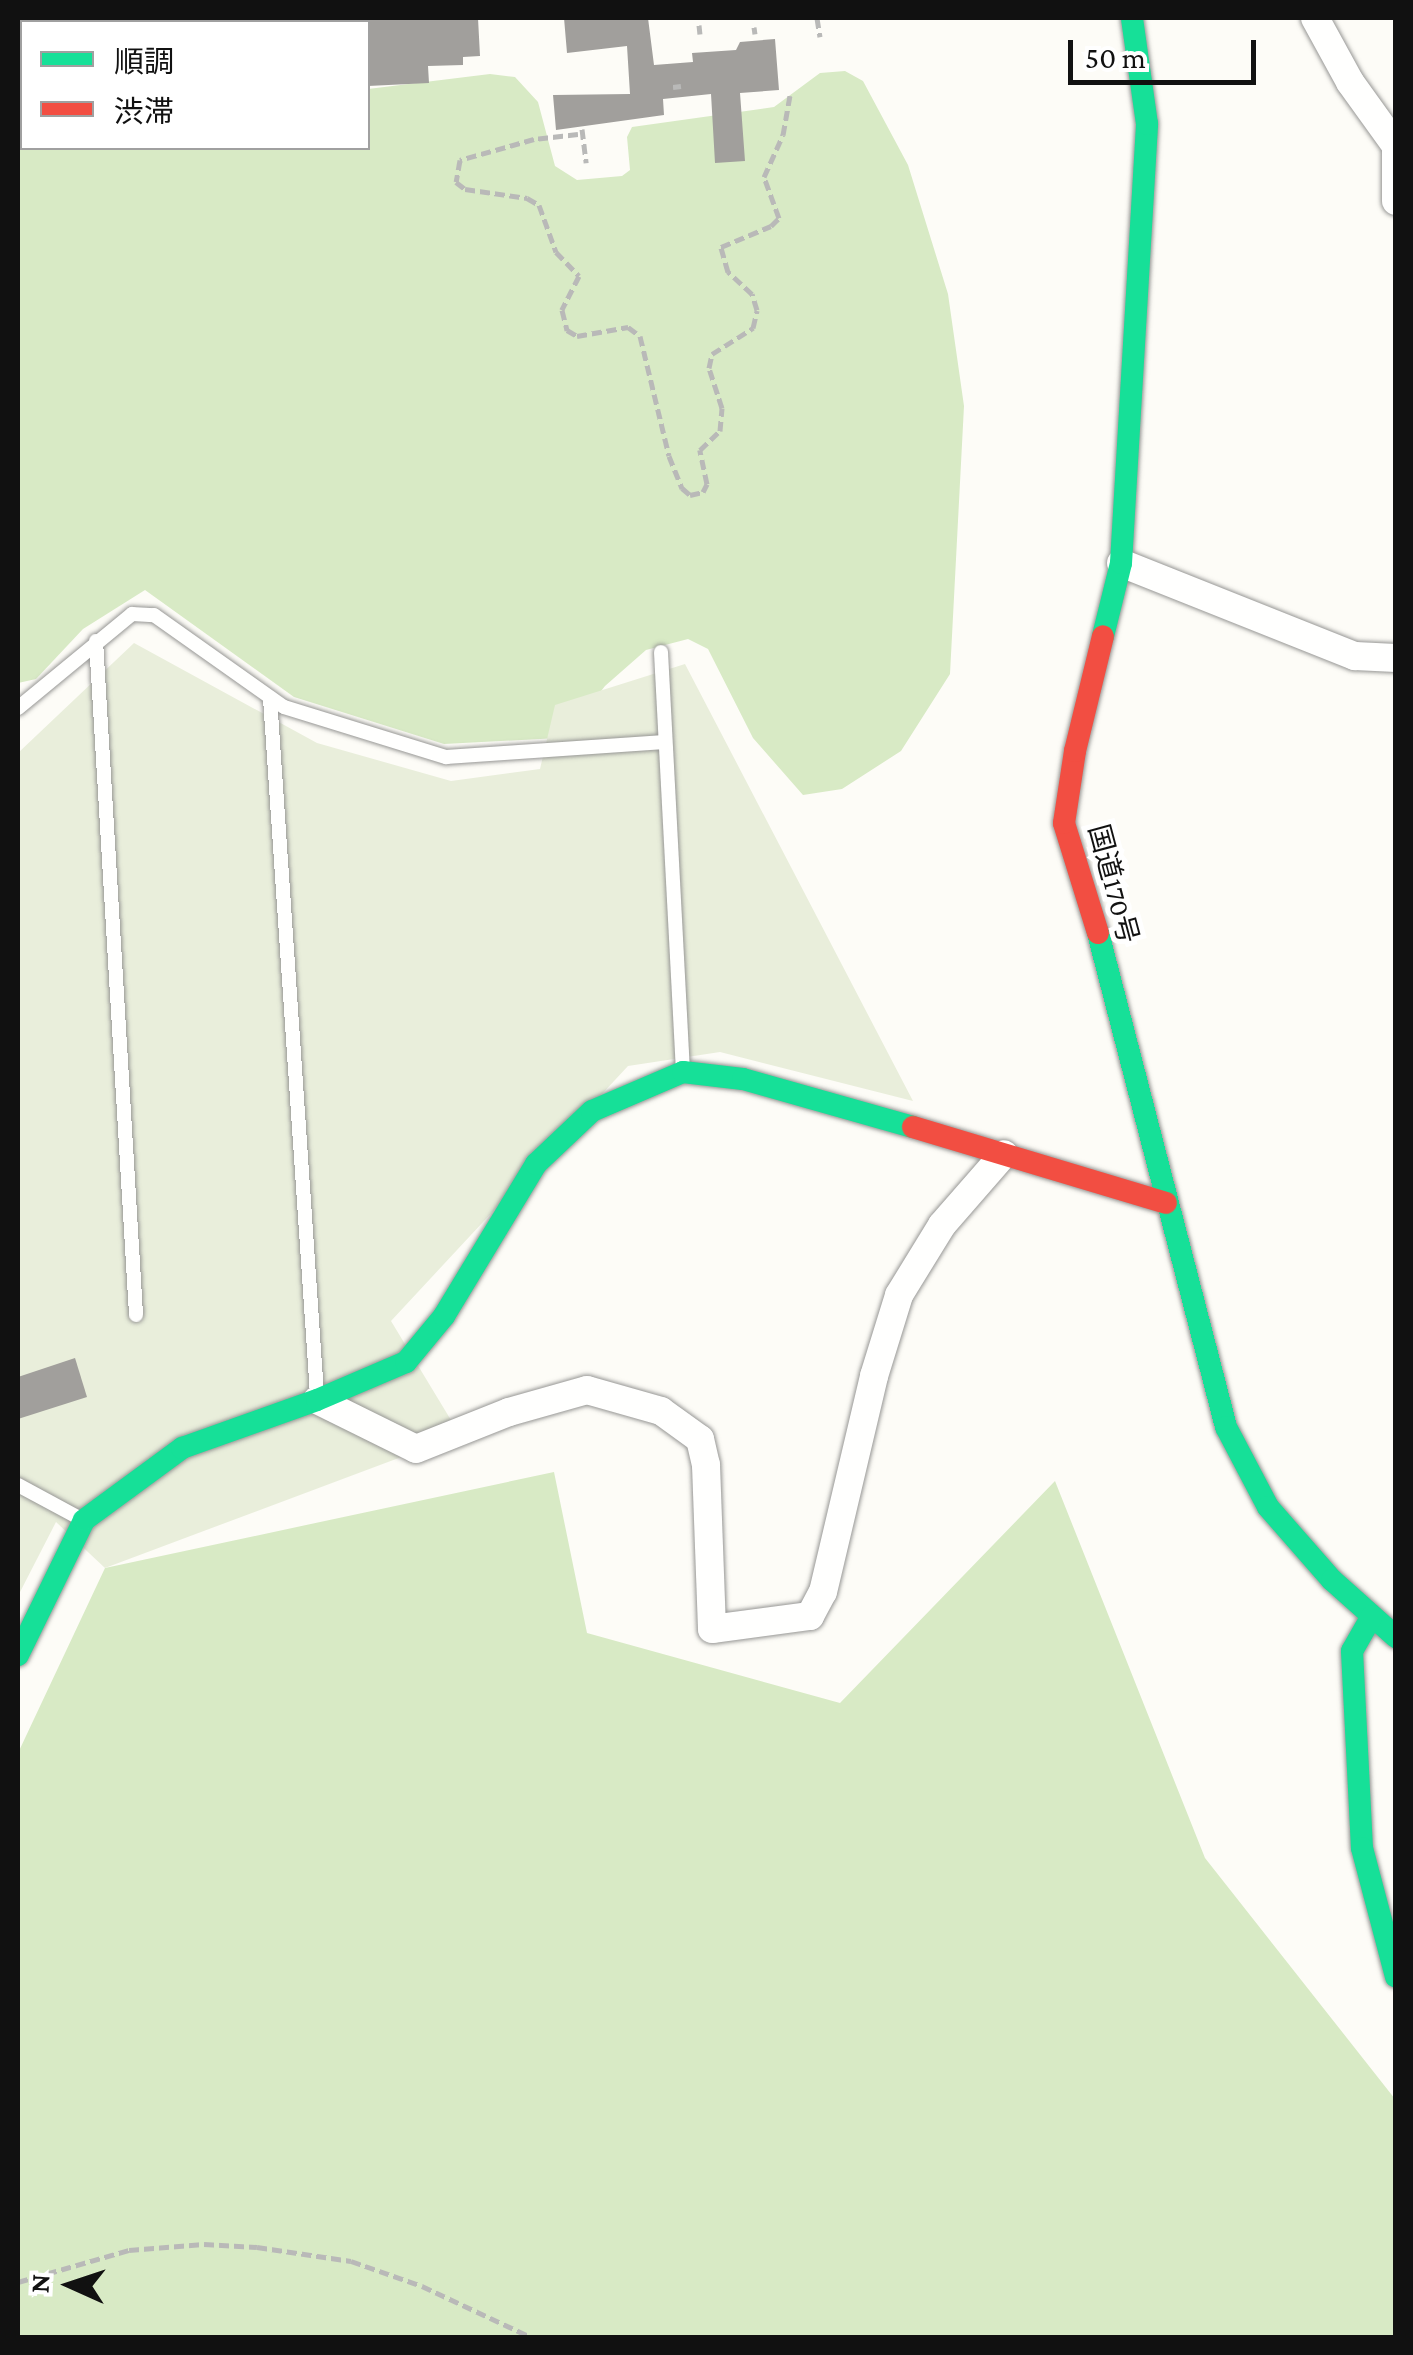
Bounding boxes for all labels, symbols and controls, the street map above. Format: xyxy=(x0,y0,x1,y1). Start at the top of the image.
legend xyxy=(20,20,370,150)
scale bar xyxy=(1073,20,1260,82)
text: 50 m xyxy=(1085,41,1146,74)
text: 順調 xyxy=(114,45,174,78)
text: 渋滞 xyxy=(114,95,174,128)
street label: 国道170号 xyxy=(1081,821,1145,947)
north arrow xyxy=(20,2235,120,2335)
text: N xyxy=(24,2273,56,2294)

